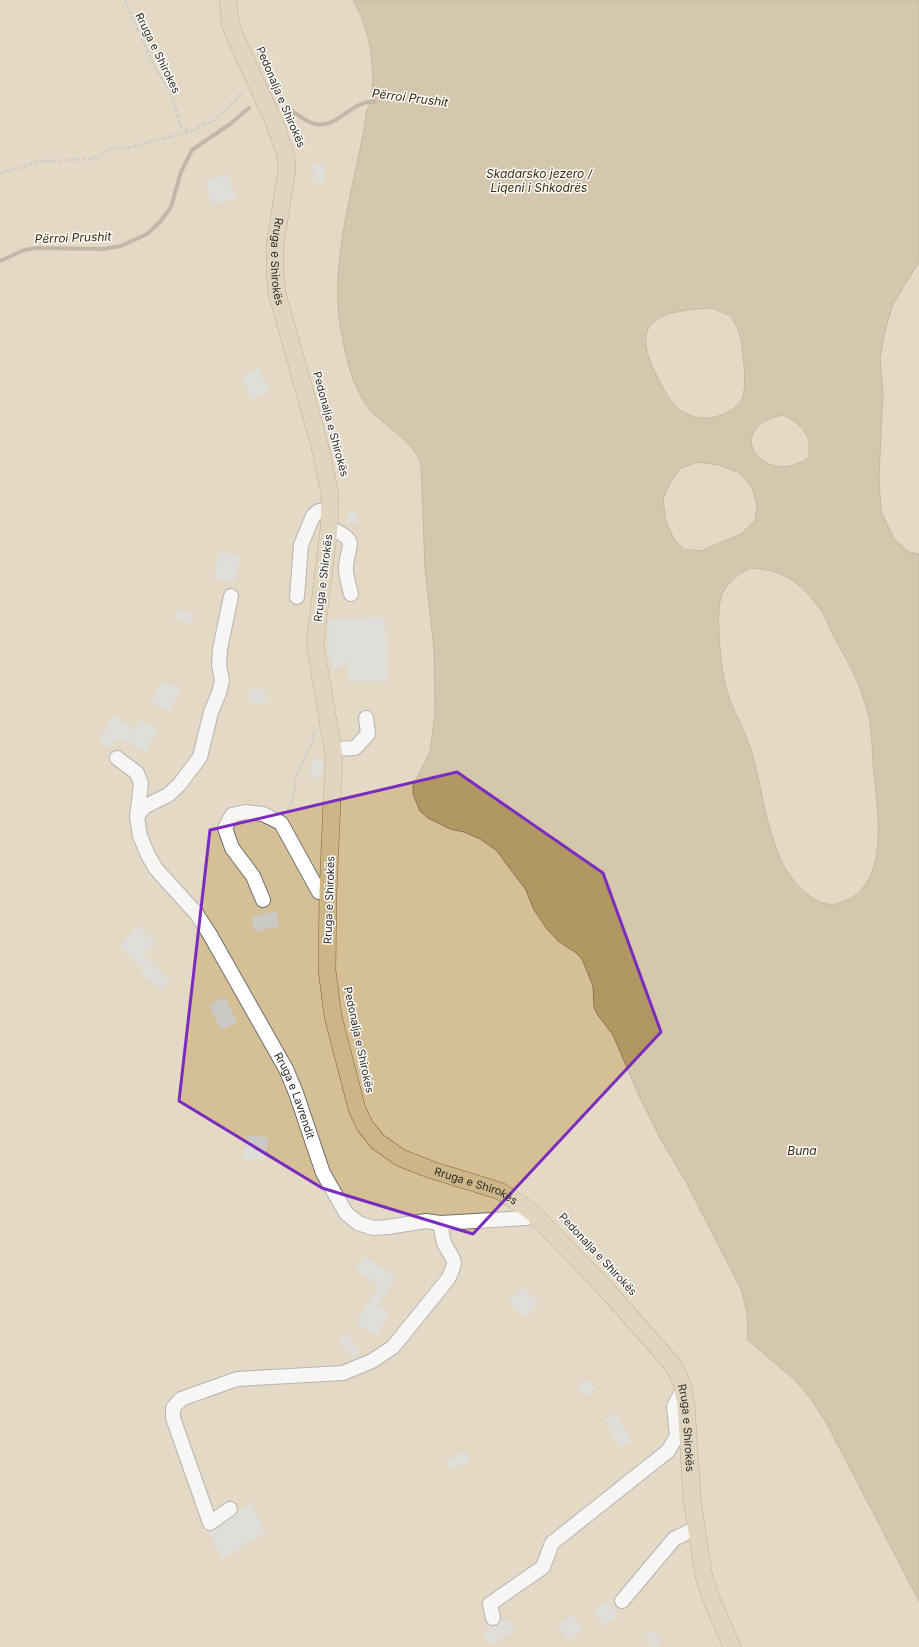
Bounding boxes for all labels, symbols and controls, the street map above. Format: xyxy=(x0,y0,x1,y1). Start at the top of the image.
street label: Rruga e Shirokes xyxy=(132,10,184,96)
street label: Pedonalja e Shirokës xyxy=(253,44,309,150)
water label: Përroi Prushit xyxy=(371,85,450,110)
water label: Skadarsko jezero / Liqeni i Shkodrës xyxy=(486,166,594,195)
street label: Rruga e Shirokës xyxy=(268,217,287,307)
water label: Përroi Prushit xyxy=(34,229,113,246)
street label: Pedonalja e Shirokës xyxy=(310,370,352,478)
street label: Rruga e Shirokës xyxy=(311,533,335,623)
street label: Rruga e Shirokës xyxy=(320,856,338,944)
street label: Pedonalja e Shirokës xyxy=(341,986,377,1095)
street label: Rruga e Lavrendit xyxy=(271,1050,318,1141)
water label: Buna xyxy=(787,1143,817,1158)
street label: Rruga e Shirokës xyxy=(433,1164,521,1208)
street label: Pedonalja e Shirokës xyxy=(556,1210,640,1299)
street label: Rruga e Shirokës xyxy=(675,1383,697,1472)

